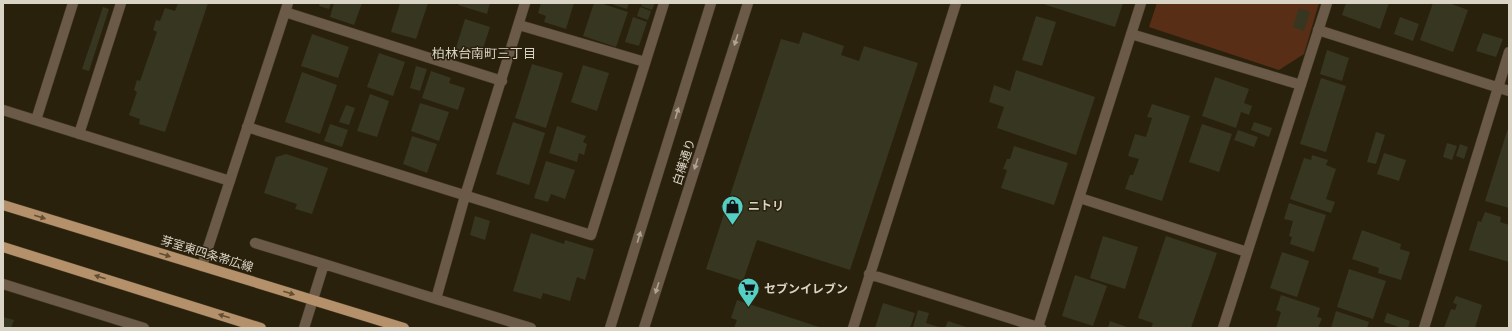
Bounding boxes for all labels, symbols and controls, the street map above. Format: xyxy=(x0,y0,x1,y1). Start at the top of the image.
one-way arrow xyxy=(733,34,739,46)
district label: 柏林台南町三丁目 xyxy=(432,46,536,61)
one-way arrow xyxy=(674,107,680,119)
street label: 白樺通り xyxy=(670,137,698,187)
one-way arrow xyxy=(693,158,699,170)
shop icon: ニトリ xyxy=(719,193,745,226)
place label: ニトリ xyxy=(748,199,784,213)
one-way arrow xyxy=(35,214,47,220)
one-way arrow xyxy=(636,231,642,243)
street label: 芽室東四条帯広線 xyxy=(159,233,255,275)
one-way arrow xyxy=(159,252,171,258)
one-way arrow xyxy=(93,274,105,280)
supermarket icon: セブンイレブン xyxy=(736,276,762,309)
one-way arrow xyxy=(654,282,660,294)
place label: セブンイレブン xyxy=(764,282,848,296)
one-way arrow xyxy=(283,290,295,296)
one-way arrow xyxy=(217,313,229,319)

